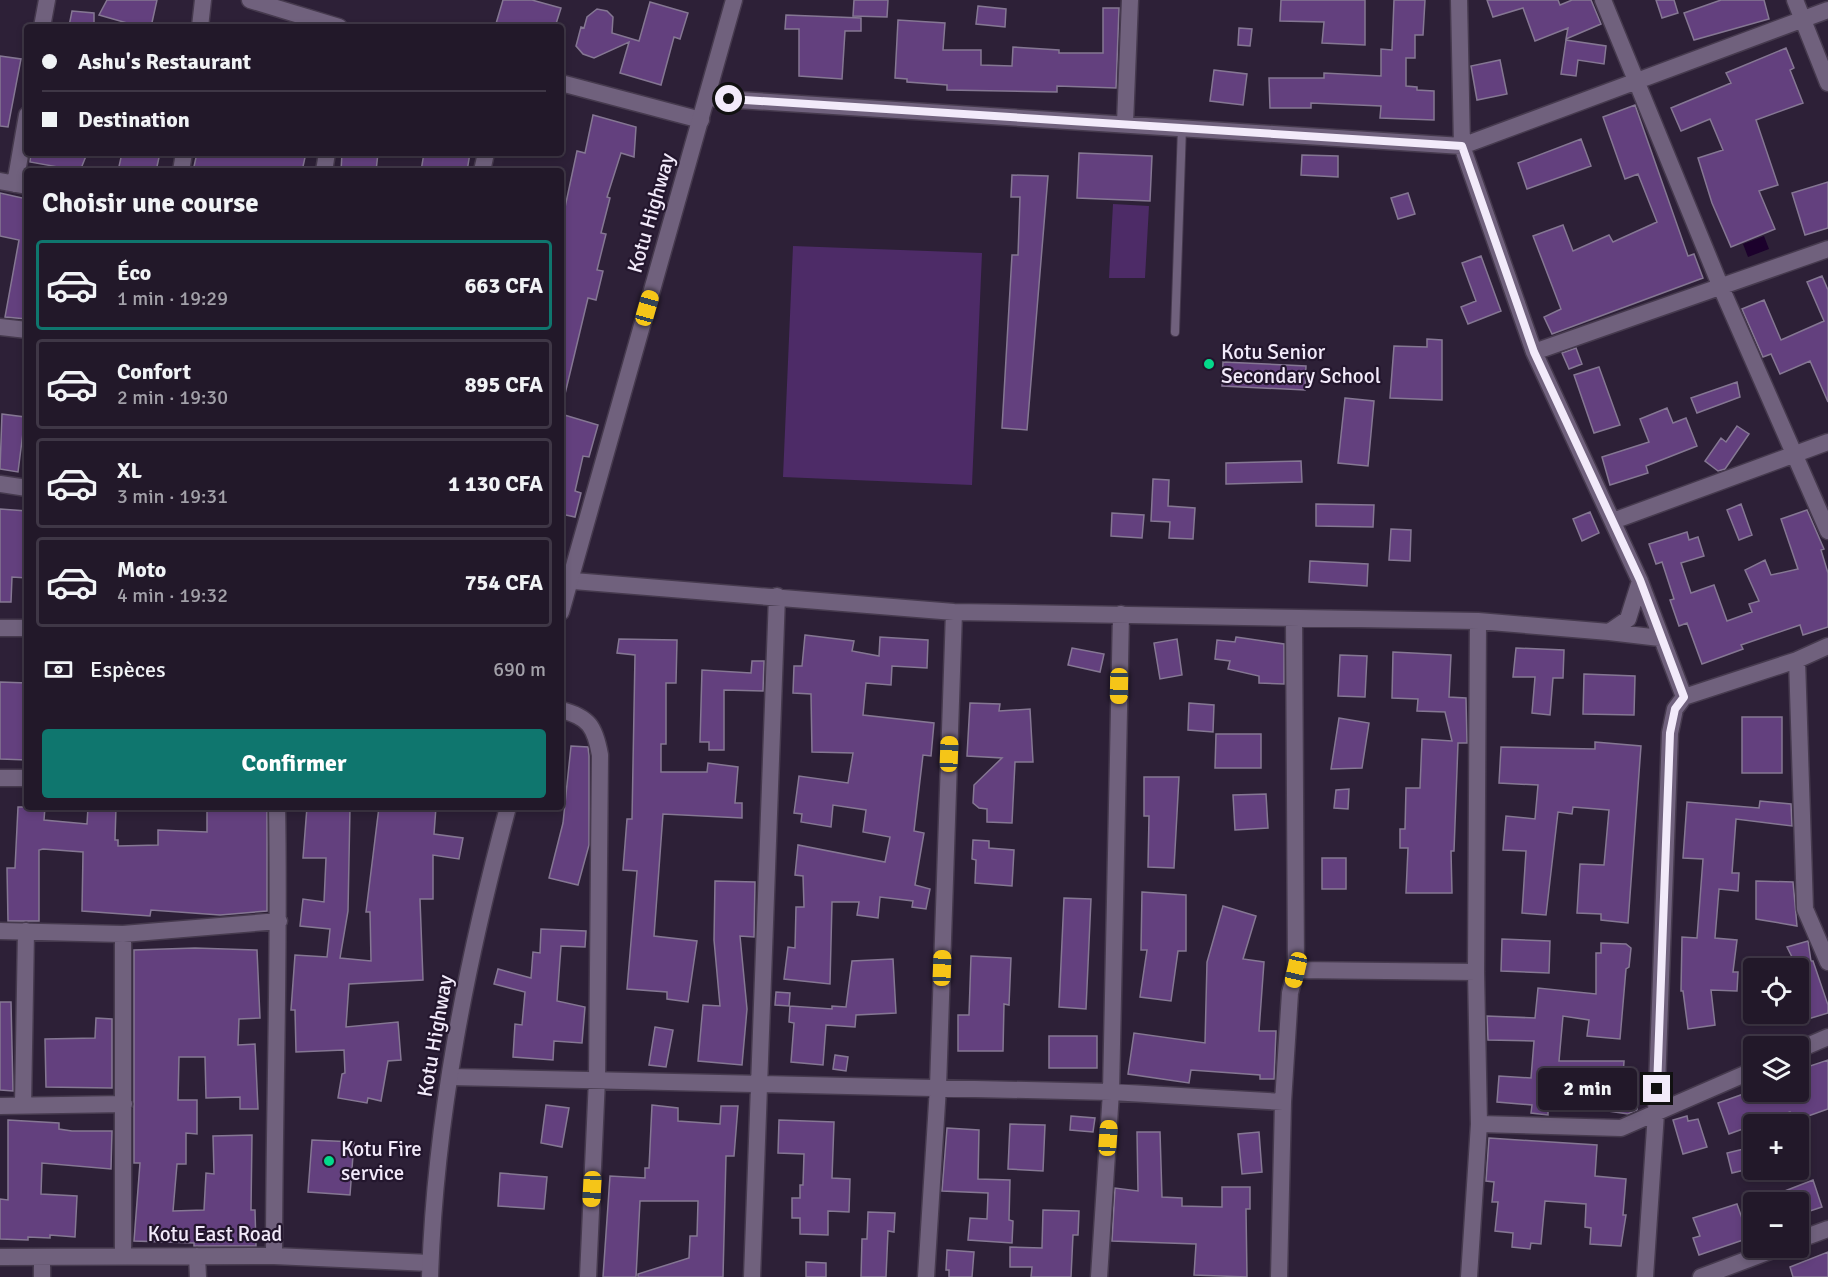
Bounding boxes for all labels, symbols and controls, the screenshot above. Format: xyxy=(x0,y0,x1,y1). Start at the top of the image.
text: Ashu's Restaurant xyxy=(78,48,251,75)
route start xyxy=(715,85,742,112)
text: Destination xyxy=(78,106,190,133)
street label: Kotu Highway xyxy=(621,150,681,276)
text: Choisir une course xyxy=(42,187,259,220)
icon: car xyxy=(45,258,99,312)
text: Éco xyxy=(117,259,151,286)
text: 663 CFA xyxy=(465,272,543,299)
text: 1 min · 19:29 xyxy=(117,286,228,311)
car xyxy=(633,288,661,328)
place label: Kotu Senior Secondary School xyxy=(1221,339,1381,389)
icon: car xyxy=(45,357,99,411)
marker: Kotu Senior Secondary School xyxy=(1202,357,1216,371)
text: Confort xyxy=(117,358,191,385)
text: 895 CFA xyxy=(465,371,543,398)
text: 2 min · 19:30 xyxy=(117,385,228,410)
icon: car xyxy=(45,456,99,510)
text: XL xyxy=(117,457,142,484)
text: 1 130 CFA xyxy=(448,470,543,497)
text: 3 min · 19:31 xyxy=(117,484,228,509)
icon: car xyxy=(45,555,99,609)
text: Moto xyxy=(117,556,166,583)
text: 754 CFA xyxy=(465,569,543,596)
text: 4 min · 19:32 xyxy=(117,583,228,608)
icon: cash xyxy=(42,653,75,686)
text: Espèces xyxy=(90,656,166,683)
text: 690 m xyxy=(493,657,546,682)
car xyxy=(1110,668,1128,704)
button: Confirmer xyxy=(42,729,546,798)
car xyxy=(939,736,959,772)
car xyxy=(932,950,952,986)
car xyxy=(1283,950,1309,990)
map controls xyxy=(1743,958,1809,1258)
button: locate xyxy=(1743,958,1809,1024)
street label: Kotu Highway xyxy=(411,973,459,1099)
button: layers xyxy=(1743,1036,1809,1102)
callout: 2 min xyxy=(1537,1068,1636,1110)
route end xyxy=(1643,1075,1670,1102)
text: 2 min xyxy=(1563,1076,1612,1101)
button: + xyxy=(1743,1114,1809,1180)
car xyxy=(1098,1119,1118,1157)
place label: Kotu Fire service xyxy=(341,1136,422,1186)
marker: Kotu Fire service xyxy=(322,1154,336,1168)
car xyxy=(582,1171,602,1207)
button: − xyxy=(1743,1192,1809,1258)
street label: Kotu East Road xyxy=(148,1221,282,1247)

